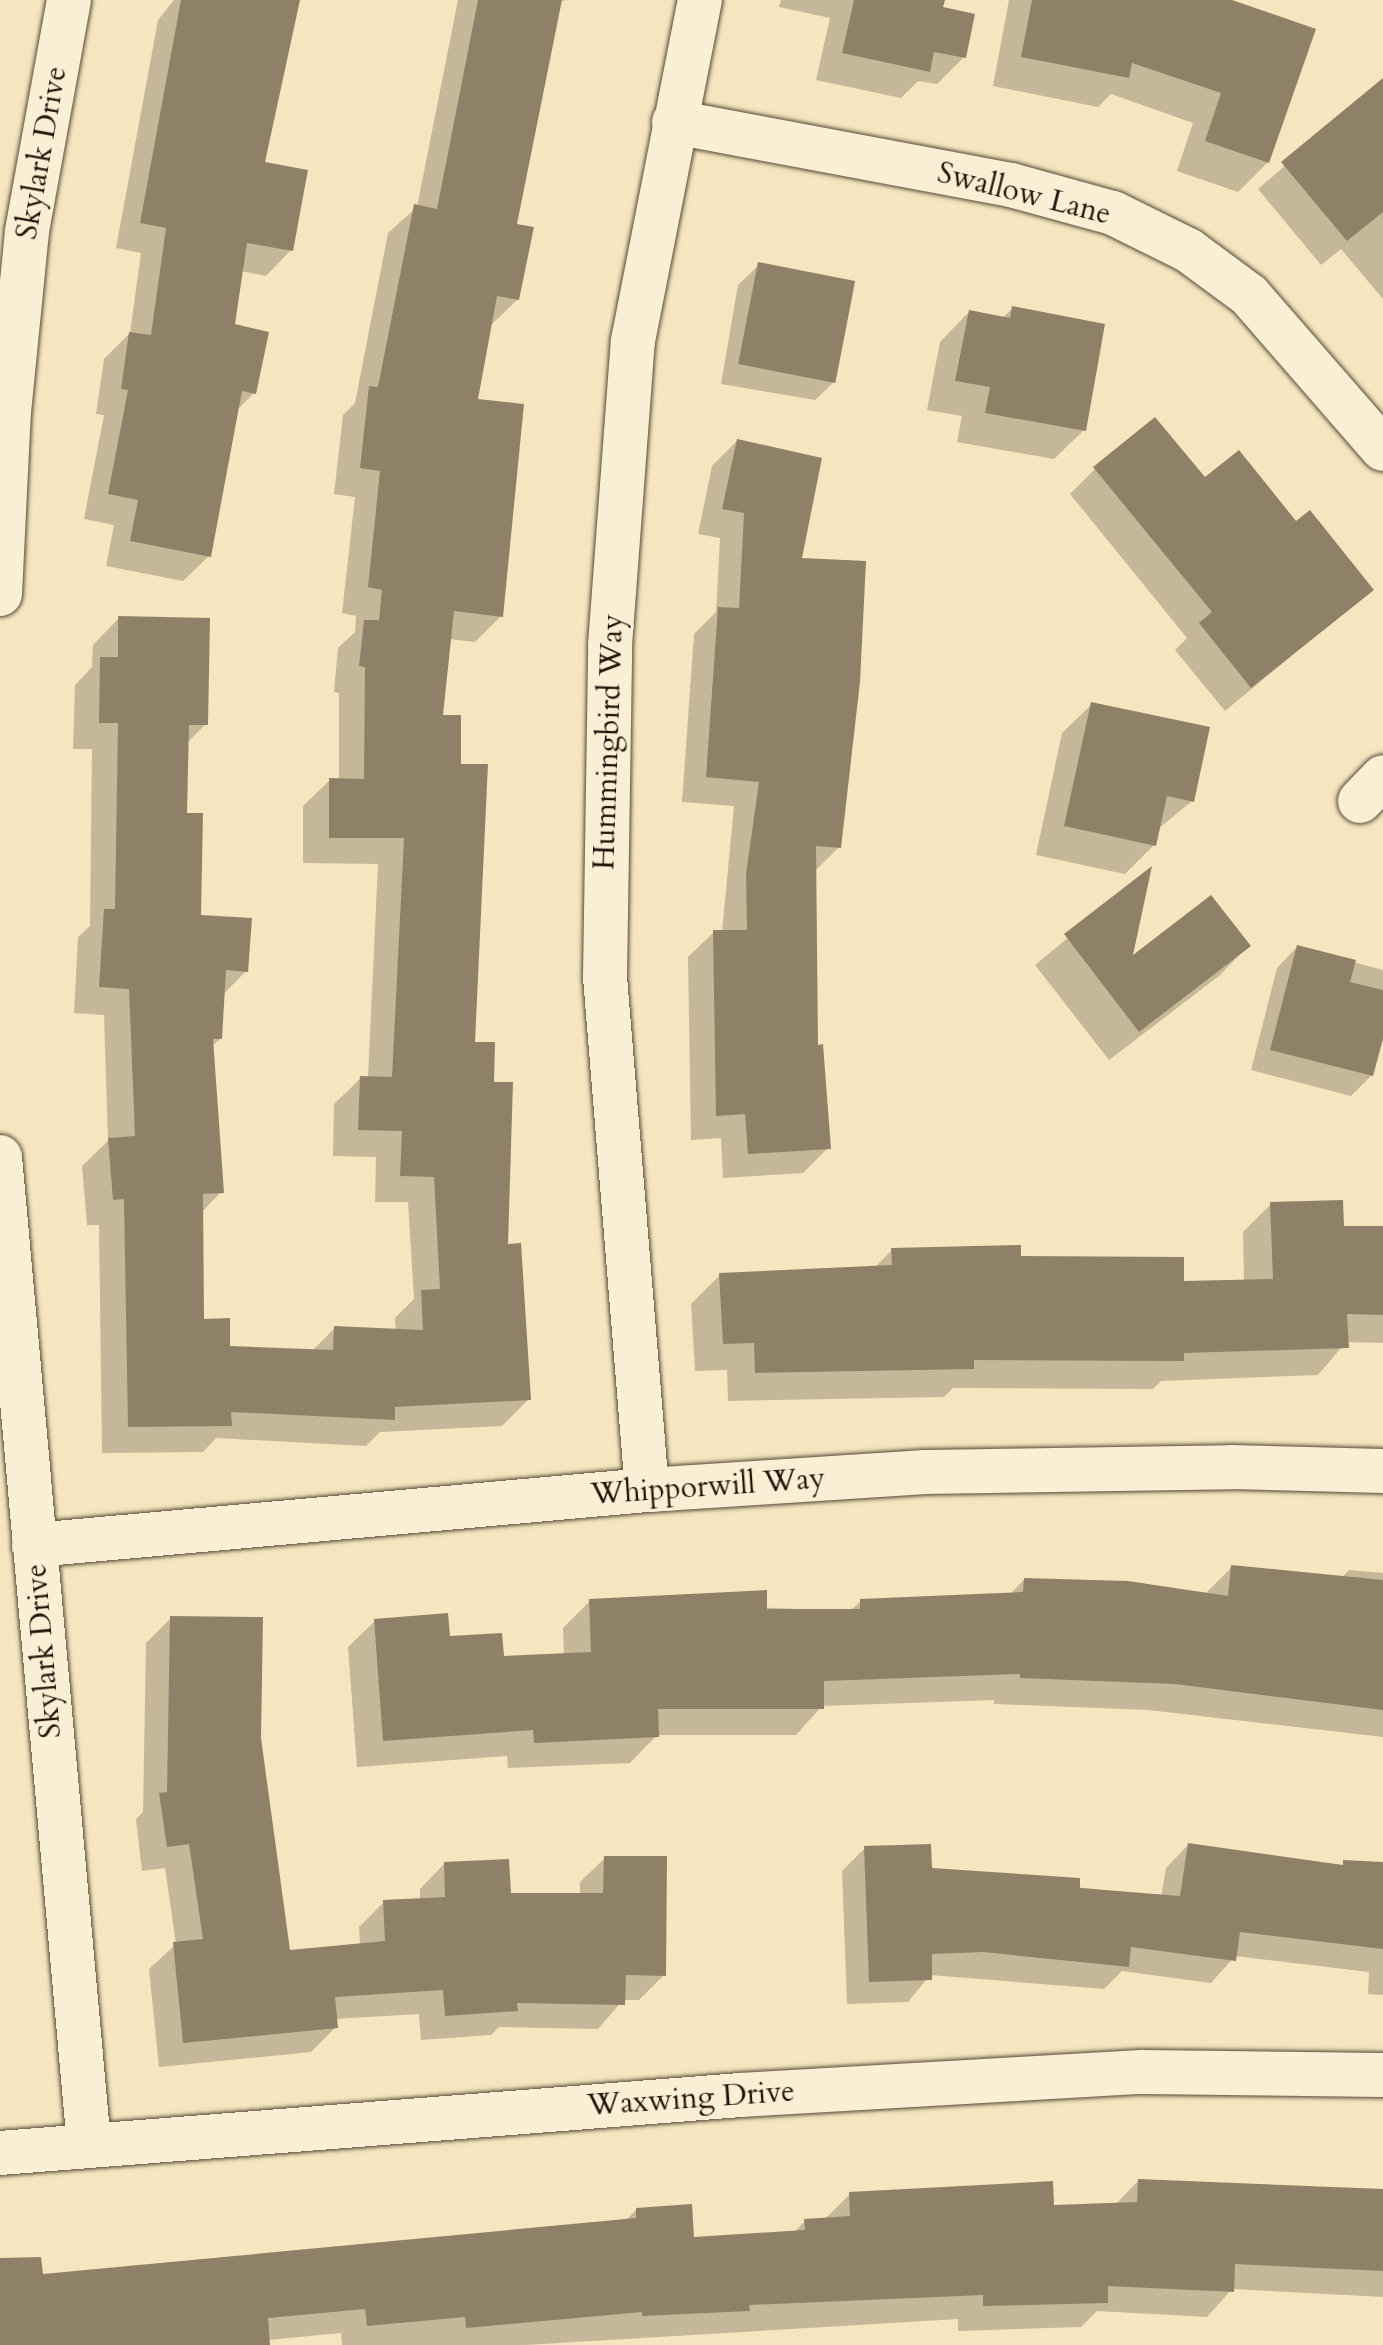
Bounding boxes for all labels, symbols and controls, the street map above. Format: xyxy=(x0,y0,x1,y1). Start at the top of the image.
street label: Skylark Drive xyxy=(9,64,75,242)
street label: Swallow Lane xyxy=(934,155,1114,233)
street label: Hummingbird Way xyxy=(587,613,631,871)
street label: Whipporwill Way xyxy=(590,1461,826,1513)
street label: Skylark Drive xyxy=(18,1562,70,1740)
street label: Waxwing Drive xyxy=(586,2074,796,2124)

